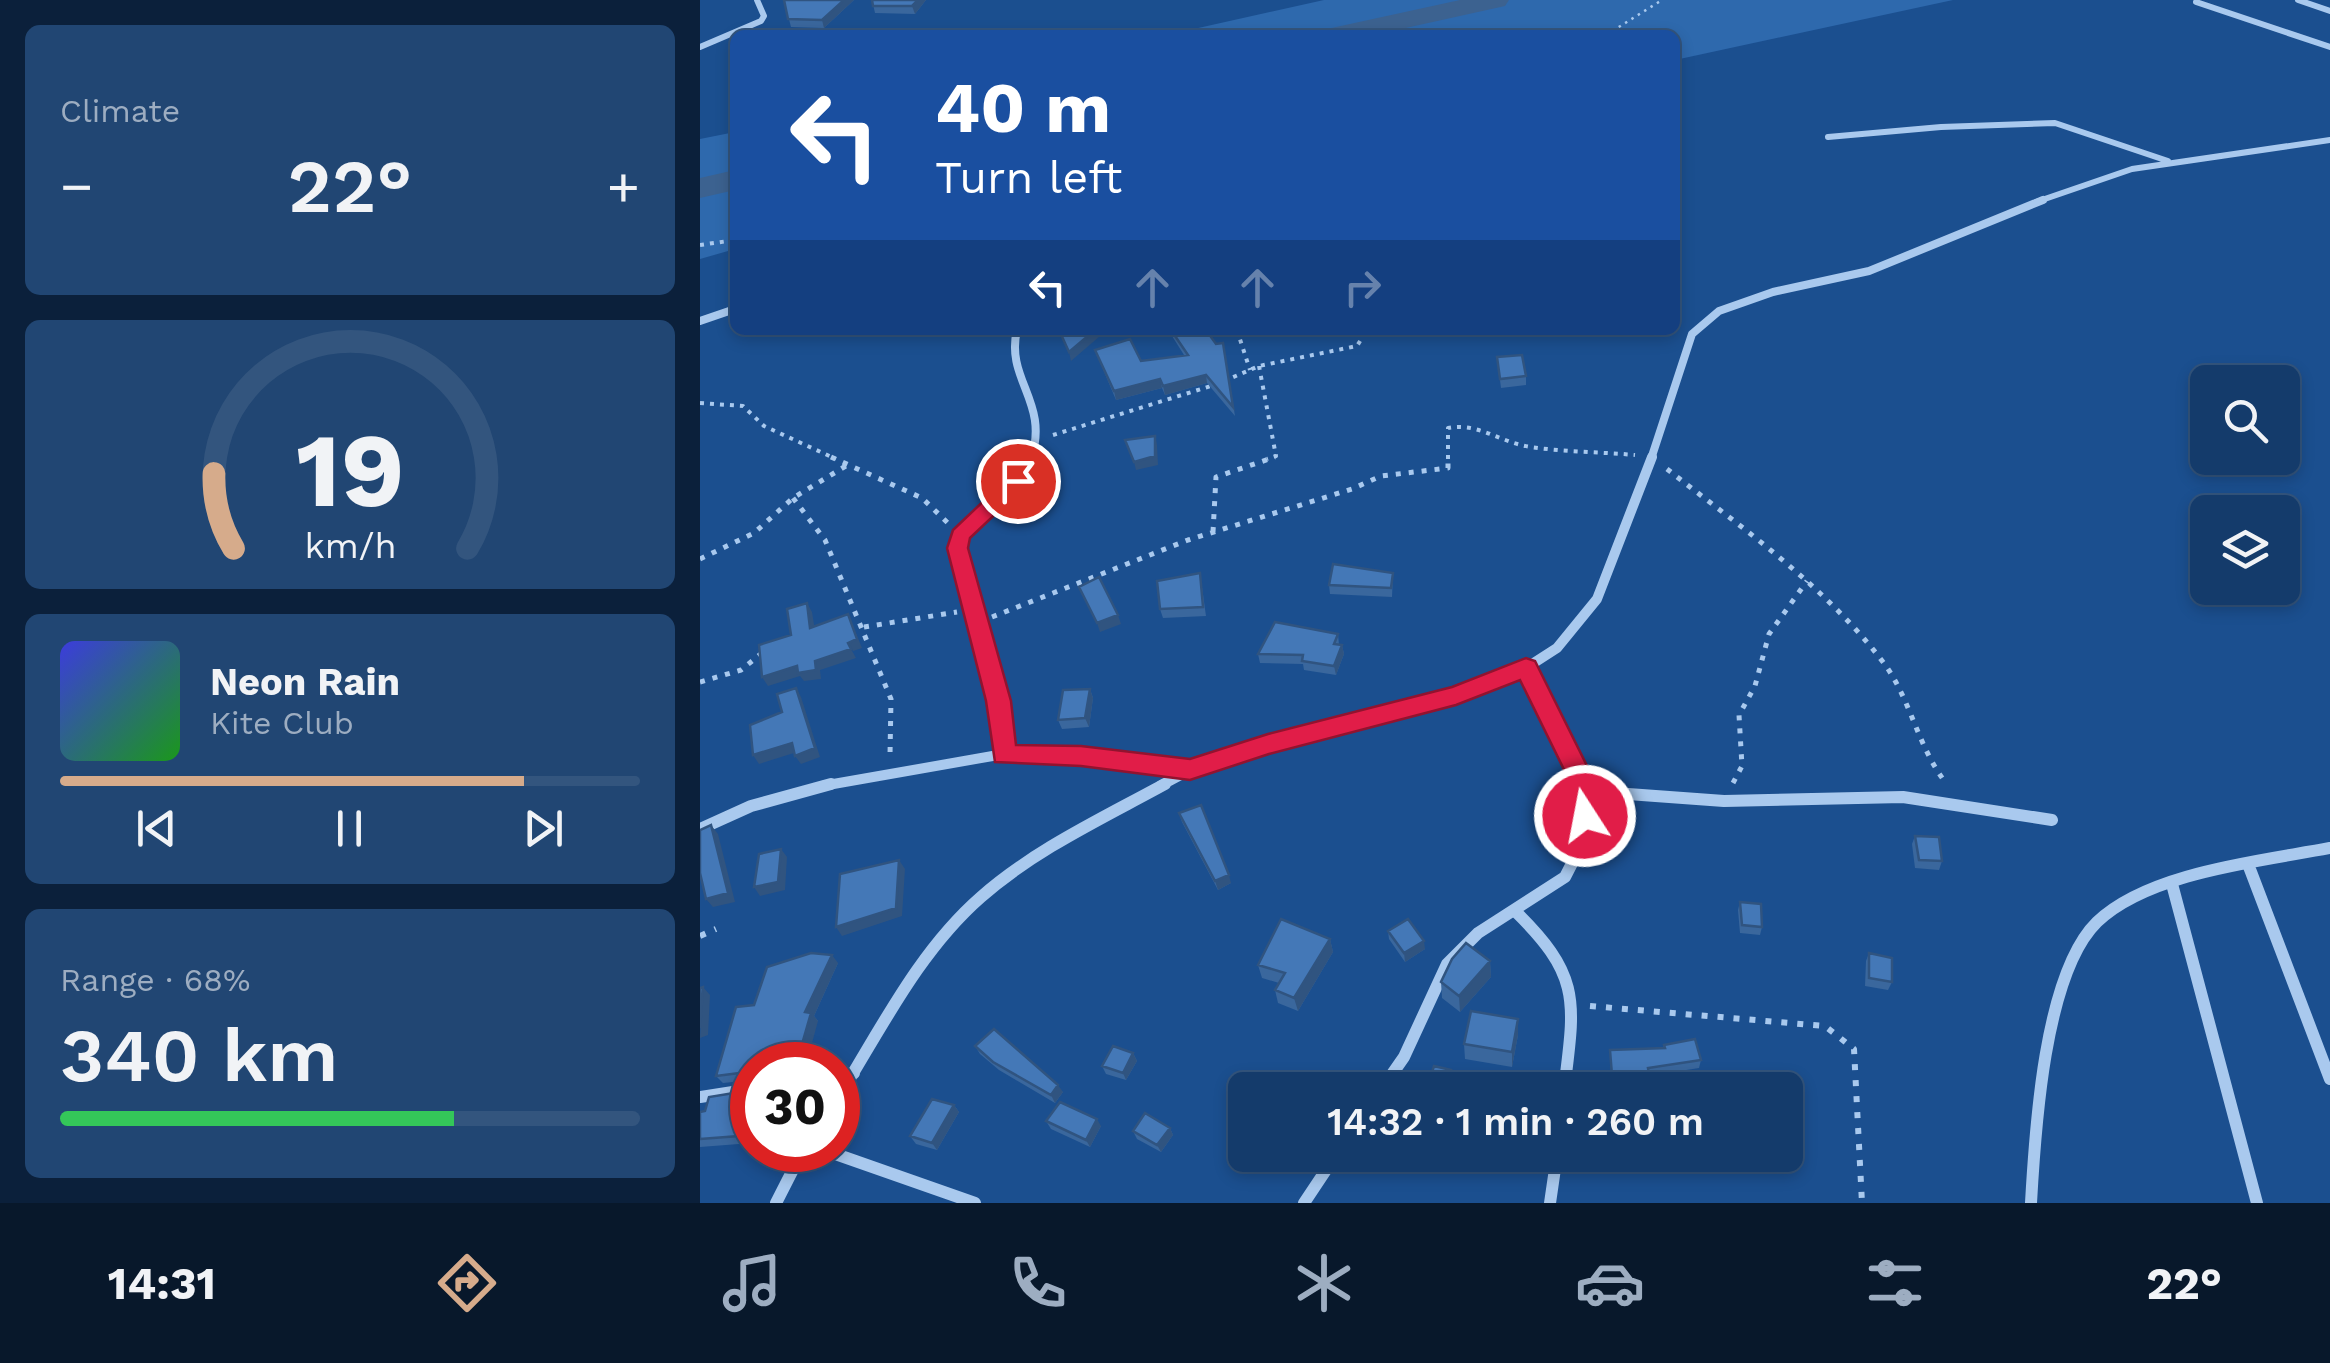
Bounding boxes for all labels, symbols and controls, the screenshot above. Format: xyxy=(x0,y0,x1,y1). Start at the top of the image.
text: 40 m xyxy=(935,67,1111,149)
icon: left xyxy=(770,70,900,200)
text: Climate xyxy=(60,92,180,130)
text: 22° xyxy=(288,142,412,230)
text: Turn left xyxy=(935,151,1122,204)
text: − xyxy=(60,154,93,218)
text: + xyxy=(607,154,640,218)
icon: left xyxy=(1020,260,1075,315)
icon: ahead xyxy=(1125,260,1180,315)
icon: ahead xyxy=(1230,260,1285,315)
icon: right xyxy=(1335,260,1390,315)
map controls xyxy=(2190,365,2300,605)
button: search xyxy=(2190,365,2300,475)
text: 19 xyxy=(296,409,404,531)
pin xyxy=(976,439,1061,524)
icon: arrive xyxy=(991,454,1046,509)
button: layers xyxy=(2190,495,2300,605)
text: km/h xyxy=(304,525,396,567)
text: Neon Rain xyxy=(210,660,400,704)
text: Kite Club xyxy=(210,704,354,742)
position arrow xyxy=(1533,764,1637,868)
icon: previous xyxy=(129,801,184,856)
icon: pause xyxy=(322,801,377,856)
icon: next xyxy=(516,801,571,856)
text: Range · 68% xyxy=(60,961,250,999)
text: 340 km xyxy=(60,1011,338,1099)
speed limit sign: 30 xyxy=(730,1042,860,1172)
text: 14:32 · 1 min · 260 m xyxy=(1327,1100,1704,1144)
icon: directions xyxy=(432,1248,502,1318)
icon: music xyxy=(717,1248,787,1318)
icon: phone xyxy=(1003,1248,1073,1318)
icon: climate xyxy=(1289,1248,1359,1318)
icon: car xyxy=(1575,1248,1645,1318)
icon: filters xyxy=(1860,1248,1930,1318)
text: 14:31 xyxy=(108,1257,216,1310)
text: 22° xyxy=(2146,1257,2222,1310)

